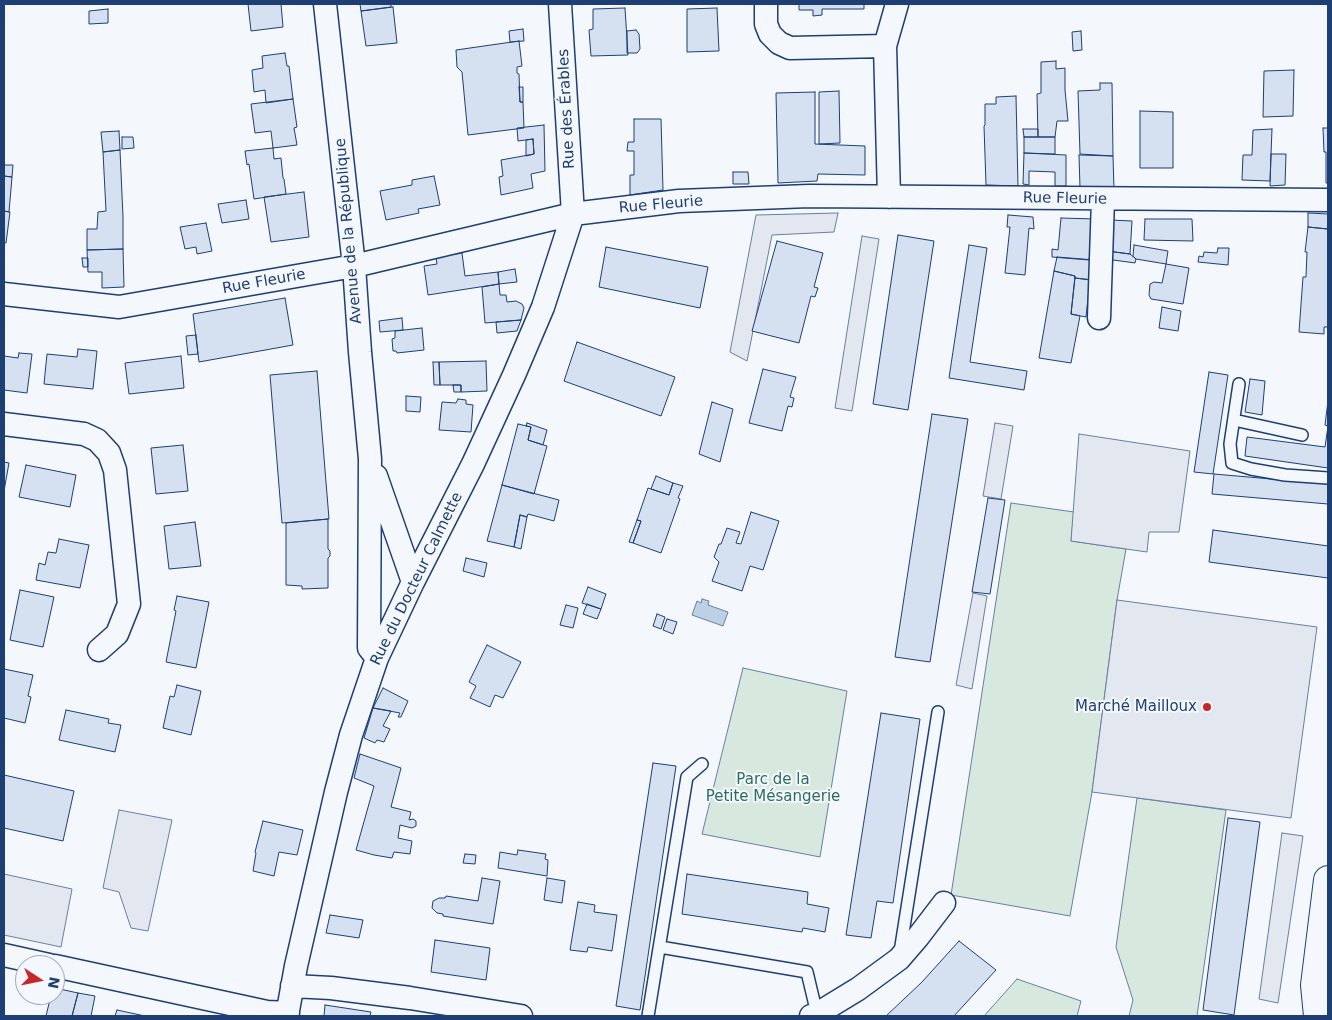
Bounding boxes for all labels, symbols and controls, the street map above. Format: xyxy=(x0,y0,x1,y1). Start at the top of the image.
street label: Rue des Érables xyxy=(555,49,579,169)
street label: Avenue de la République xyxy=(332,137,366,325)
street label: Rue Fleurie xyxy=(1023,189,1107,209)
street label: Rue Fleurie xyxy=(618,192,704,218)
street label: Rue Fleurie xyxy=(221,266,307,298)
street label: Rue du Docteur Calmette xyxy=(367,490,467,668)
place label: Marché Mailloux xyxy=(1075,698,1197,716)
marker: Marché Mailloux xyxy=(1201,701,1213,713)
park label: Parc de la Petite Mésangerie xyxy=(706,771,840,806)
north arrow xyxy=(15,955,65,1005)
text: N xyxy=(45,975,63,990)

